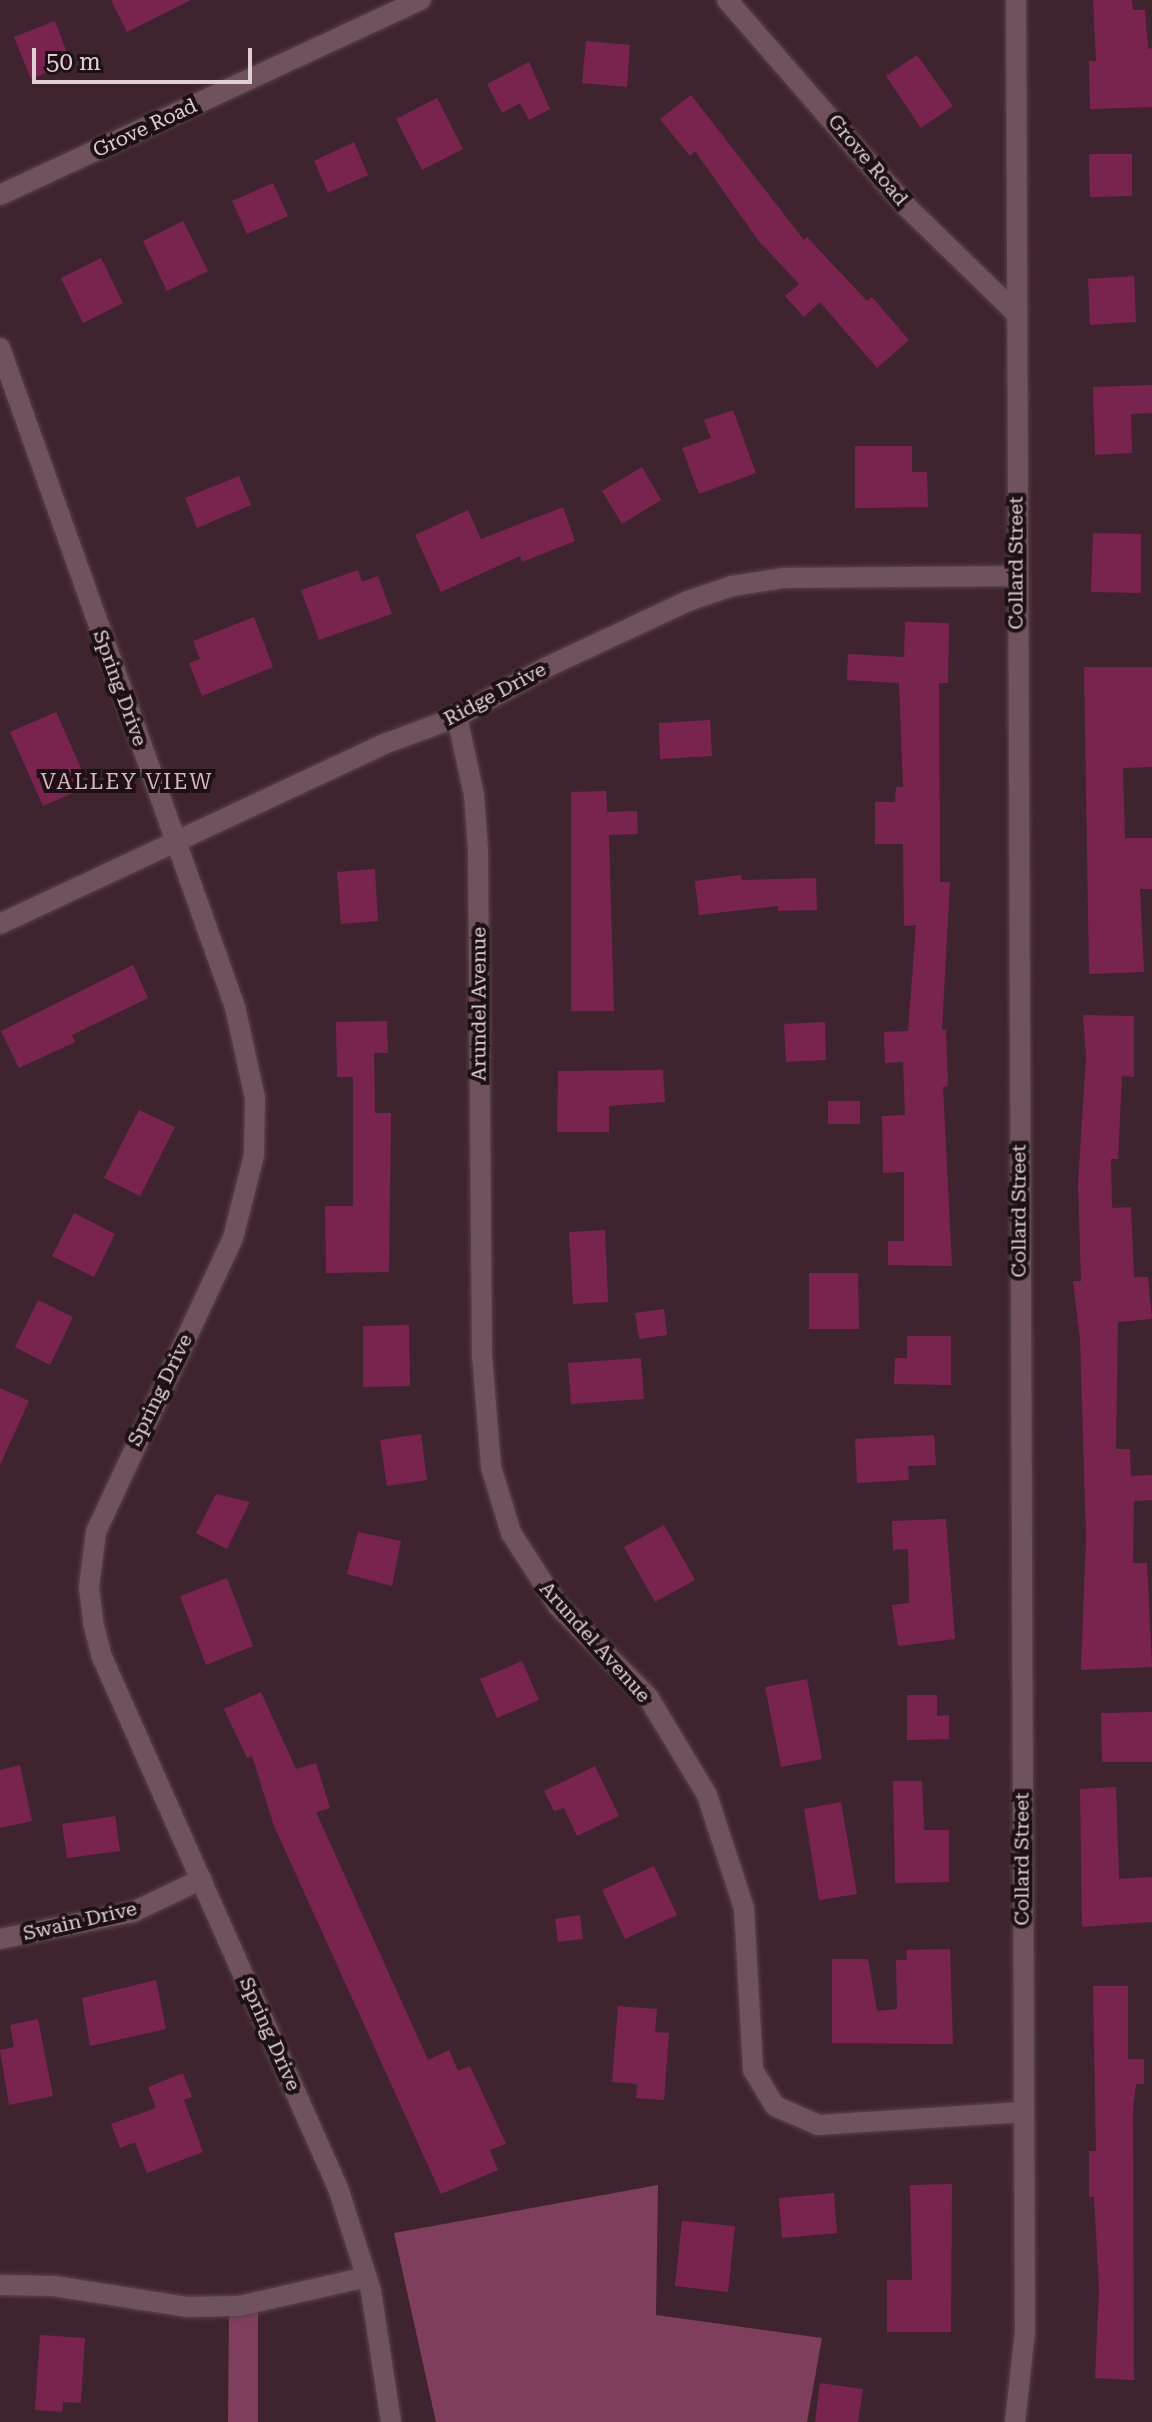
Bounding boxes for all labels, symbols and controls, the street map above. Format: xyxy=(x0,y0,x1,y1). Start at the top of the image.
scale bar xyxy=(36,32,256,82)
text: 50 m xyxy=(46,48,101,76)
street label: Grove Road xyxy=(89,93,201,163)
street label: Grove Road xyxy=(823,109,913,211)
street label: Collard Street xyxy=(1004,496,1028,630)
street label: Spring Drive xyxy=(88,627,152,749)
street label: Ridge Drive xyxy=(440,657,550,731)
district label: VALLEY VIEW xyxy=(40,769,214,795)
street label: Arundel Avenue xyxy=(467,927,491,1081)
street label: Collard Street xyxy=(1007,1144,1031,1278)
street label: Spring Drive xyxy=(123,1330,197,1450)
street label: Arundel Avenue xyxy=(535,1577,655,1707)
street label: Collard Street xyxy=(1010,1792,1034,1926)
street label: Swain Drive xyxy=(21,1896,139,1946)
street label: Spring Drive xyxy=(234,1974,306,2094)

